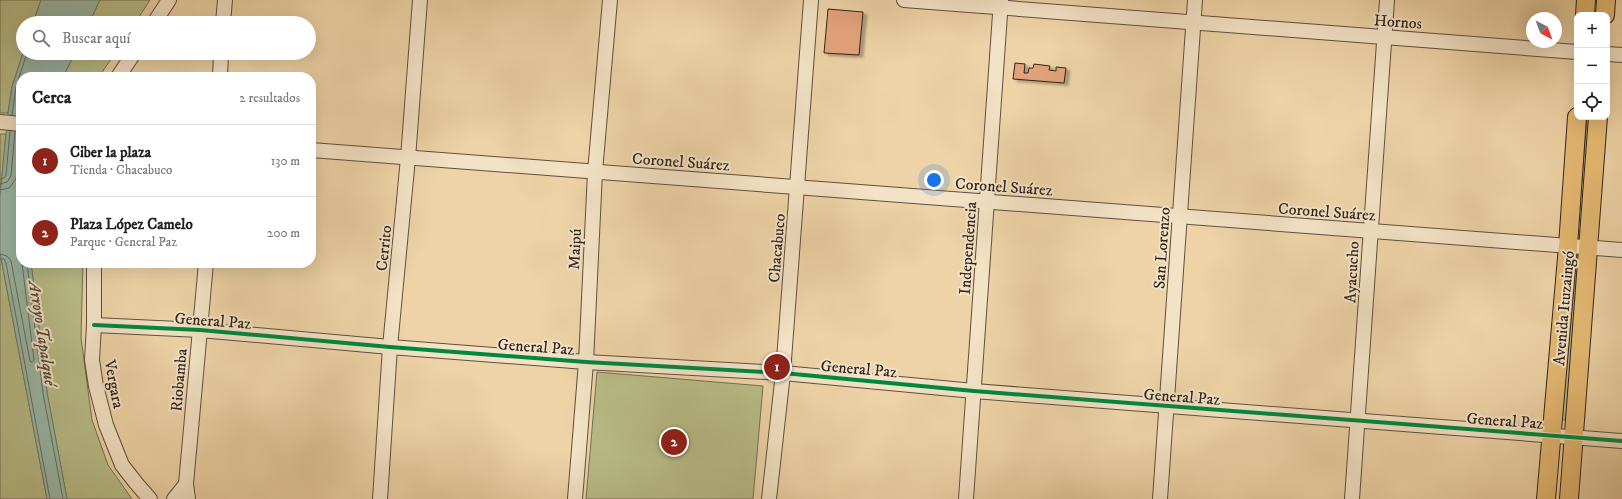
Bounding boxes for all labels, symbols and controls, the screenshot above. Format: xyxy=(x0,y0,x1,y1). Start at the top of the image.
street label: Hornos xyxy=(1373,10,1423,34)
north arrow xyxy=(1526,12,1562,48)
map controls xyxy=(1574,12,1610,120)
button: + xyxy=(1574,12,1610,48)
search box xyxy=(16,16,316,60)
icon: search xyxy=(30,27,52,49)
text: Buscar aquí xyxy=(62,29,130,48)
button: − xyxy=(1574,48,1610,84)
button: locate xyxy=(1574,84,1610,120)
text: Cerca xyxy=(32,87,71,109)
text: 2 resultados xyxy=(239,90,300,106)
text: Ciber la plaza xyxy=(70,143,151,162)
street label: Coronel Suárez xyxy=(632,149,730,175)
text: 1 xyxy=(43,153,47,169)
text: 130 m xyxy=(271,153,300,169)
text: Tienda · Chacabuco xyxy=(70,162,172,178)
your location xyxy=(924,170,944,190)
street label: Coronel Suárez xyxy=(955,174,1053,200)
street label: Coronel Suárez xyxy=(1278,199,1376,225)
street label: Independencia xyxy=(955,201,981,295)
street label: San Lorenzo xyxy=(1149,206,1175,290)
street label: Chacabuco xyxy=(764,212,790,284)
text: Plaza López Camelo xyxy=(70,215,193,234)
street label: Cerrito xyxy=(372,224,396,272)
text: 2 xyxy=(42,225,48,241)
text: 200 m xyxy=(267,225,300,241)
street label: Maipú xyxy=(564,228,586,270)
text: Parque · General Paz xyxy=(70,234,177,250)
street label: Ayacucho xyxy=(1340,240,1364,303)
street label: Avenida Ituzaingó xyxy=(1549,250,1579,366)
water label: Arroyo Tapalqué xyxy=(23,277,62,390)
street label: General Paz xyxy=(174,308,252,334)
street label: General Paz xyxy=(497,334,575,360)
street label: Riobamba xyxy=(166,348,192,412)
pin: 1 xyxy=(764,352,790,382)
street label: General Paz xyxy=(820,356,898,382)
street label: Vergara xyxy=(99,357,129,410)
street label: General Paz xyxy=(1143,384,1221,410)
street label: General Paz xyxy=(1466,408,1544,434)
pin: 2 xyxy=(661,427,687,457)

